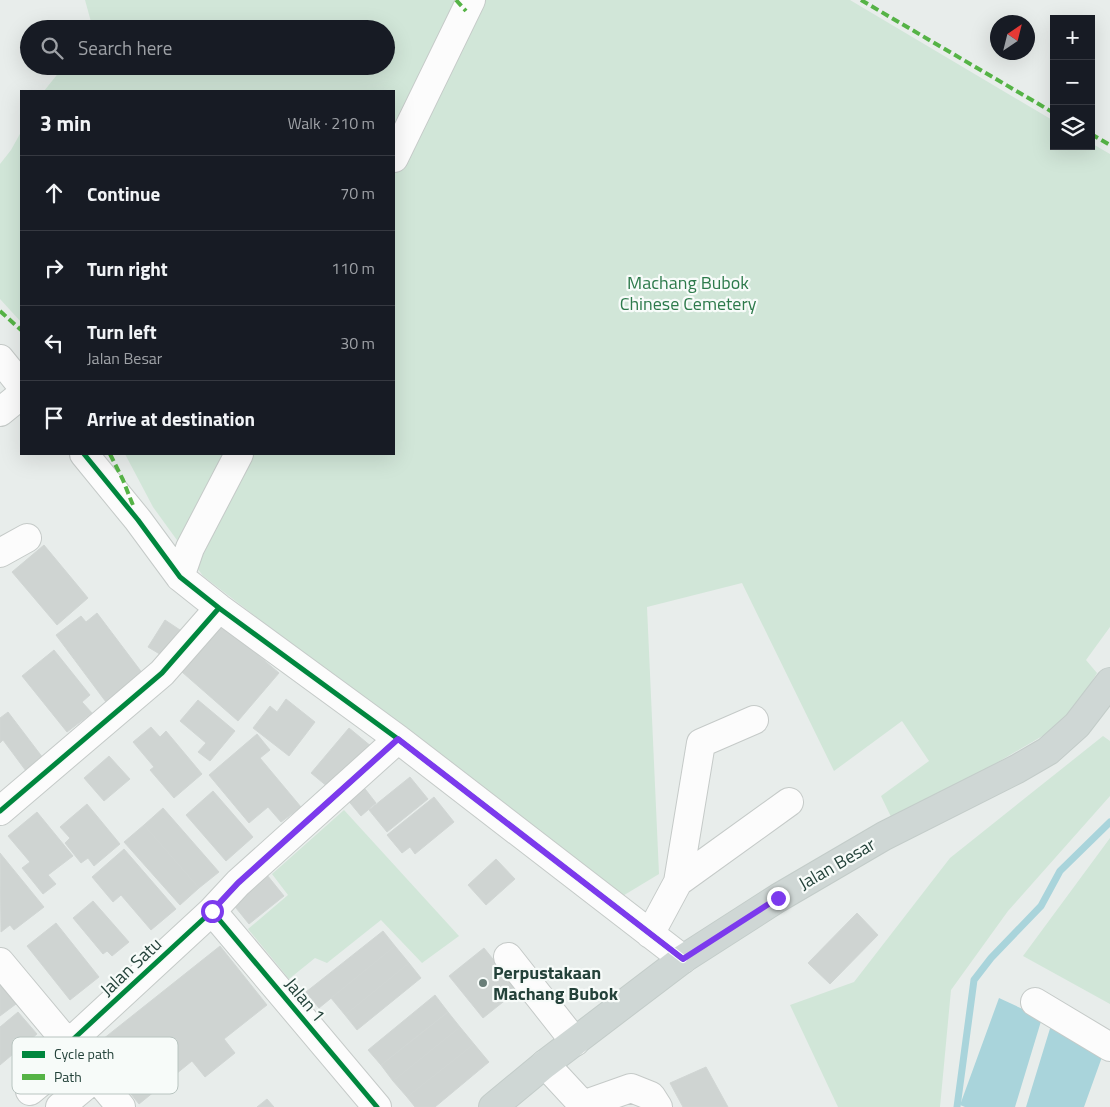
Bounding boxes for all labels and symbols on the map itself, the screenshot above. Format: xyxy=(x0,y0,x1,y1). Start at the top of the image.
north arrow xyxy=(990,15,1035,60)
park label: Machang Bubok Chinese Cemetery xyxy=(620,269,757,317)
street label: Jalan Besar xyxy=(793,831,880,896)
route end xyxy=(767,887,790,910)
route start xyxy=(201,900,224,923)
street label: Jalan Satu xyxy=(94,931,168,1002)
place label: Perpustakaan Machang Bubok xyxy=(493,959,619,1007)
street label: Jalan 1 xyxy=(279,971,332,1028)
marker: Perpustakaan Machang Bubok xyxy=(477,977,489,989)
legend xyxy=(12,1037,178,1094)
text: Cycle path xyxy=(54,1043,114,1064)
text: Path xyxy=(54,1066,82,1087)

